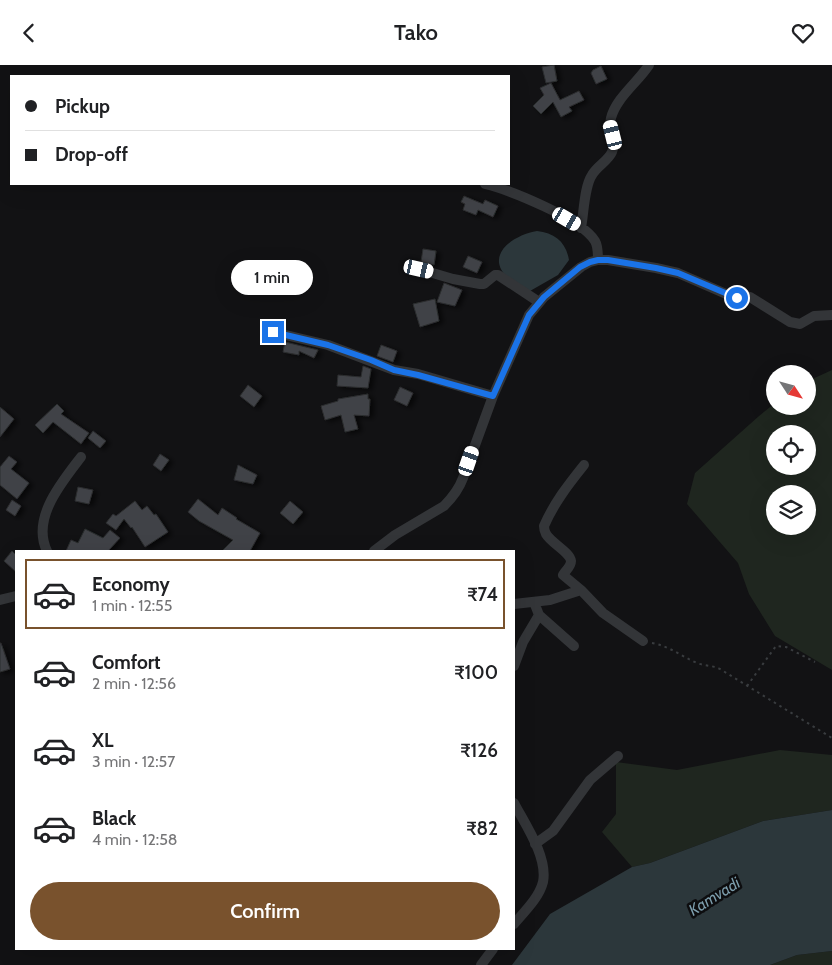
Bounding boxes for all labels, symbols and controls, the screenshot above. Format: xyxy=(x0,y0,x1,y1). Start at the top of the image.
icon: back xyxy=(15,19,43,47)
text: Tako xyxy=(394,19,438,46)
icon: heart xyxy=(789,19,817,47)
text: Pickup xyxy=(55,95,110,118)
car xyxy=(602,119,623,151)
text: Drop-off xyxy=(55,143,128,166)
car xyxy=(550,205,583,233)
car xyxy=(402,258,435,280)
callout: 1 min xyxy=(232,259,314,295)
text: 1 min xyxy=(254,268,290,287)
route start xyxy=(726,287,748,309)
route end xyxy=(262,321,284,343)
north arrow xyxy=(766,365,816,415)
map controls xyxy=(766,365,816,535)
button: locate xyxy=(766,425,816,475)
car xyxy=(457,444,480,478)
button: layers xyxy=(766,485,816,535)
icon: car xyxy=(32,572,77,617)
text: Economy xyxy=(92,573,170,596)
text: ₹74 xyxy=(467,583,498,606)
text: 1 min · 12:55 xyxy=(92,596,172,615)
icon: car xyxy=(32,650,77,695)
text: Comfort xyxy=(92,651,161,674)
text: ₹100 xyxy=(454,661,498,684)
text: 2 min · 12:56 xyxy=(92,674,176,693)
icon: car xyxy=(32,728,77,773)
text: XL xyxy=(92,729,113,752)
text: ₹126 xyxy=(460,739,498,762)
text: 3 min · 12:57 xyxy=(92,752,175,771)
icon: car xyxy=(32,806,77,851)
text: Black xyxy=(92,807,136,830)
text: ₹82 xyxy=(466,817,498,840)
text: 4 min · 12:58 xyxy=(92,830,178,849)
water label: Kamvadi xyxy=(685,873,744,920)
button: Confirm xyxy=(30,882,500,940)

